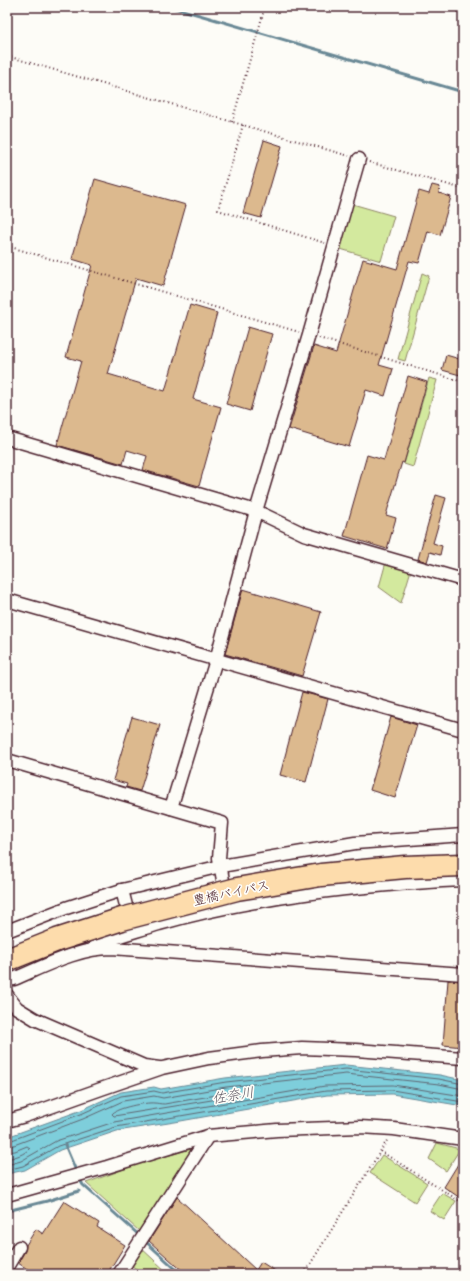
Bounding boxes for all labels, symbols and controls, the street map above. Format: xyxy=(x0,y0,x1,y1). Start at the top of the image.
street label: 豊橋バイパス xyxy=(192,879,271,910)
water label: 佐奈川 xyxy=(211,1085,255,1109)

